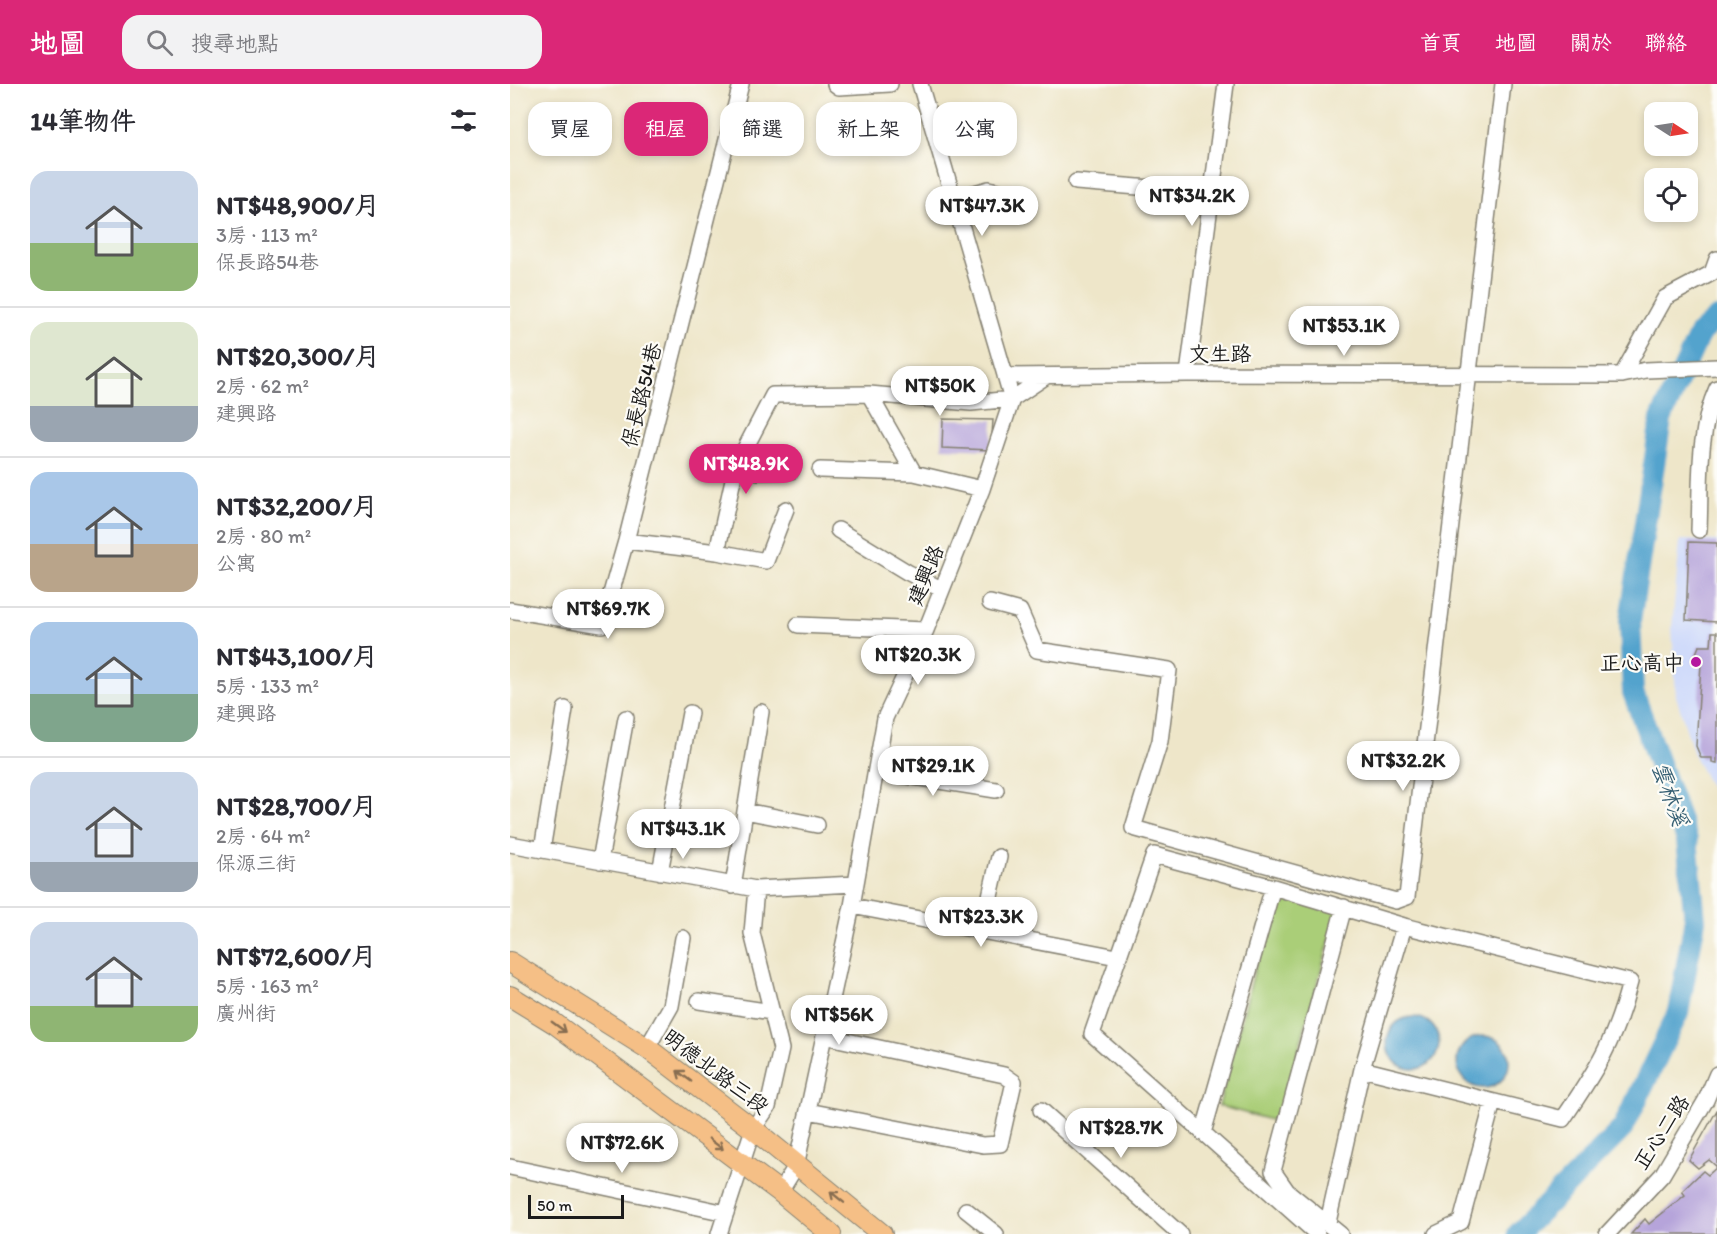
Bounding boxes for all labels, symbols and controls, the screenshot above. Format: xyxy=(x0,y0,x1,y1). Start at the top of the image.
search box xyxy=(122,15,542,69)
text: 地圖 xyxy=(30,26,86,60)
icon: search xyxy=(143,26,176,59)
text: 搜尋地點 xyxy=(191,30,279,57)
text: 首頁 xyxy=(1420,30,1462,55)
text: 地圖 xyxy=(1495,30,1537,55)
text: 關於 xyxy=(1570,30,1612,55)
text: 聯絡 xyxy=(1645,30,1687,55)
chip: 買屋 xyxy=(528,102,612,156)
chip: 租屋 xyxy=(624,102,708,156)
chip: 篩選 xyxy=(720,102,804,156)
chip: 新上架 xyxy=(816,102,921,156)
chip: 公寓 xyxy=(933,102,1017,156)
north arrow xyxy=(1644,102,1698,156)
map controls xyxy=(1644,102,1698,222)
icon: filters xyxy=(447,104,480,137)
text: 14筆物件 xyxy=(30,105,136,137)
button: locate xyxy=(1644,168,1698,222)
pin: NT$34.2K xyxy=(1130,176,1254,227)
text: NT$34.2K xyxy=(1149,183,1235,207)
pin: NT$47.3K xyxy=(920,186,1044,237)
text: NT$48,900/月 xyxy=(216,189,380,221)
text: NT$47.3K xyxy=(939,193,1025,217)
icon: home xyxy=(78,195,150,267)
text: 3房 · 113 m² xyxy=(216,223,318,247)
text: 保長路54巷 xyxy=(216,250,319,274)
pin: NT$53.1K xyxy=(1282,306,1406,357)
text: NT$53.1K xyxy=(1302,313,1386,337)
text: NT$20,300/月 xyxy=(216,340,380,372)
street label: 保長路54巷 xyxy=(616,340,666,450)
street label: 文生路 xyxy=(1189,341,1252,366)
icon: home xyxy=(78,346,150,418)
pin: NT$50K xyxy=(891,366,989,417)
text: NT$50K xyxy=(905,373,975,397)
text: 2房 · 62 m² xyxy=(216,374,309,398)
text: 建興路 xyxy=(216,401,276,425)
pin: NT$48.9K xyxy=(684,444,808,495)
text: NT$48.9K xyxy=(703,451,789,475)
text: NT$32,200/月 xyxy=(216,490,378,522)
icon: home xyxy=(78,496,150,568)
text: 2房 · 80 m² xyxy=(216,524,311,548)
street label: 建興路 xyxy=(902,541,948,609)
text: 公寓 xyxy=(216,551,256,575)
pin: NT$69.7K xyxy=(546,589,670,640)
text: NT$69.7K xyxy=(566,596,650,620)
pin: NT$20.3K xyxy=(856,635,980,686)
text: NT$43,100/月 xyxy=(216,640,378,672)
text: NT$20.3K xyxy=(875,642,961,666)
icon: home xyxy=(78,646,150,718)
place label: 正心高中 xyxy=(1600,650,1684,675)
marker: 正心高中 xyxy=(1689,655,1703,669)
text: 5房 · 133 m² xyxy=(216,674,319,698)
text: 建興路 xyxy=(216,701,276,725)
pin: NT$32.2K xyxy=(1341,741,1465,792)
pin: NT$29.1K xyxy=(871,746,995,797)
text: NT$32.2K xyxy=(1361,748,1445,772)
text: NT$29.1K xyxy=(892,753,974,777)
water label: 雲林溪 xyxy=(1646,758,1694,831)
text: NT$28,700/月 xyxy=(216,790,377,822)
icon: home xyxy=(78,796,150,868)
pin: NT$43.1K xyxy=(621,809,745,860)
text: NT$43.1K xyxy=(641,816,725,840)
text: 2房 · 64 m² xyxy=(216,824,310,848)
text: 保源三街 xyxy=(216,851,296,875)
pin: NT$23.3K xyxy=(919,897,1043,948)
text: NT$23.3K xyxy=(939,904,1023,928)
text: NT$72,600/月 xyxy=(216,940,377,972)
icon: home xyxy=(78,946,150,1018)
text: 5房 · 163 m² xyxy=(216,974,319,998)
pin: NT$56K xyxy=(790,995,888,1046)
text: 廣州街 xyxy=(216,1001,276,1025)
text: NT$56K xyxy=(805,1002,873,1026)
one-way arrow xyxy=(551,1021,567,1033)
street label: 明德北路三段 xyxy=(658,1023,774,1119)
one-way arrow xyxy=(676,1070,692,1083)
street label: 正心二路 xyxy=(1628,1090,1694,1174)
pin: NT$28.7K xyxy=(1059,1108,1183,1159)
text: NT$28.7K xyxy=(1079,1115,1163,1139)
pin: NT$72.6K xyxy=(560,1123,684,1174)
text: NT$72.6K xyxy=(580,1130,664,1154)
one-way arrow xyxy=(707,1137,723,1150)
one-way arrow xyxy=(829,1191,845,1204)
scale bar xyxy=(528,1192,624,1220)
text: 50 m xyxy=(537,1196,572,1215)

